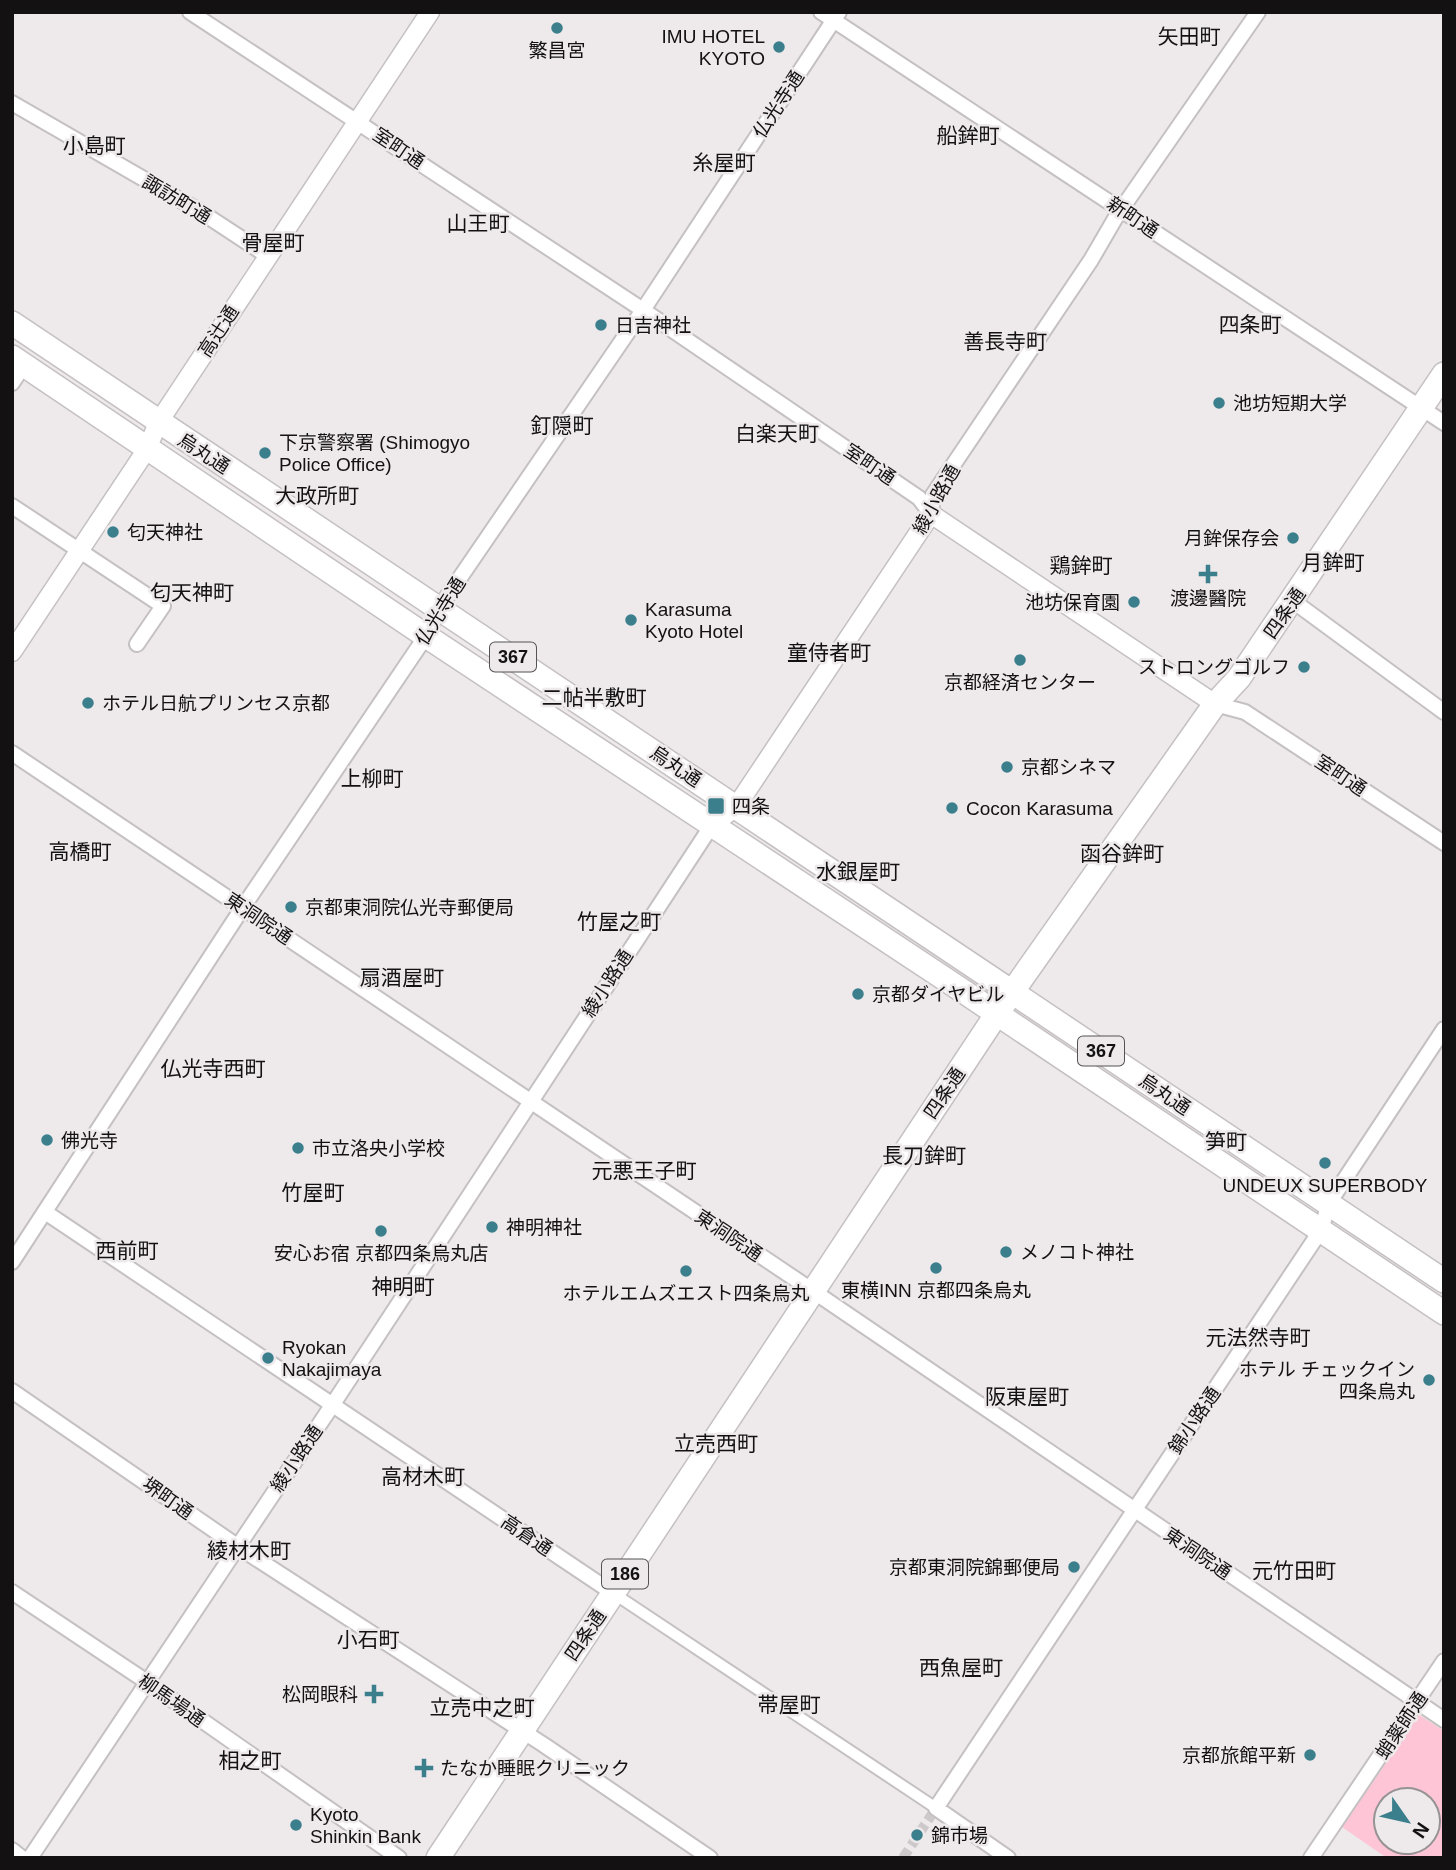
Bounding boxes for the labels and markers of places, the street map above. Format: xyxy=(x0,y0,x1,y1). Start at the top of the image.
marker: 繁昌宮 xyxy=(549,20,565,36)
place label: IMU HOTEL KYOTO xyxy=(662,26,765,69)
marker: IMU HOTEL KYOTO xyxy=(771,39,787,55)
place label: 繁昌宮 xyxy=(528,40,586,61)
place label: 日吉神社 xyxy=(615,315,691,336)
marker: 日吉神社 xyxy=(593,317,609,333)
place label: 池坊短期大学 xyxy=(1233,393,1347,414)
marker: 池坊短期大学 xyxy=(1211,395,1227,411)
place label: 下京警察署 (Shimogyo Police Office) xyxy=(279,432,470,475)
marker: 下京警察署 (Shimogyo Police Office) xyxy=(257,445,273,461)
place label: 匂天神社 xyxy=(127,522,203,543)
marker: 匂天神社 xyxy=(105,524,121,540)
place label: 月鉾保存会 xyxy=(1184,528,1279,549)
marker: 月鉾保存会 xyxy=(1285,530,1301,546)
marker: 渡邊醫院 xyxy=(1198,564,1218,584)
place label: 渡邊醫院 xyxy=(1170,588,1246,609)
place label: 池坊保育園 xyxy=(1025,592,1120,613)
marker: 池坊保育園 xyxy=(1126,594,1142,610)
place label: Karasuma Kyoto Hotel xyxy=(645,599,743,642)
marker: Karasuma Kyoto Hotel xyxy=(623,612,639,628)
marker: 京都経済センター xyxy=(1012,652,1028,668)
place label: ストロングゴルフ xyxy=(1138,657,1290,678)
marker: ストロングゴルフ xyxy=(1296,659,1312,675)
place label: 京都経済センター xyxy=(944,672,1096,693)
place label: ホテル日航プリンセス京都 xyxy=(102,693,330,714)
marker: ホテル日航プリンセス京都 xyxy=(80,695,96,711)
place label: 京都シネマ xyxy=(1021,757,1116,778)
marker: 京都シネマ xyxy=(999,759,1015,775)
marker: 四条 xyxy=(706,796,726,816)
place label: 四条 xyxy=(732,796,770,817)
place label: Cocon Karasuma xyxy=(966,798,1113,819)
marker: Cocon Karasuma xyxy=(944,800,960,816)
place label: 京都東洞院仏光寺郵便局 xyxy=(305,897,514,918)
marker: 京都東洞院仏光寺郵便局 xyxy=(283,899,299,915)
place label: 京都ダイヤビル xyxy=(872,984,1004,1005)
marker: 京都ダイヤビル xyxy=(850,986,866,1002)
place label: 佛光寺 xyxy=(61,1130,118,1151)
marker: 佛光寺 xyxy=(39,1132,55,1148)
place label: 市立洛央小学校 xyxy=(312,1138,445,1159)
marker: 市立洛央小学校 xyxy=(290,1140,306,1156)
marker: UNDEUX SUPERBODY xyxy=(1317,1155,1333,1171)
place label: UNDEUX SUPERBODY xyxy=(1223,1175,1428,1196)
place label: 神明神社 xyxy=(506,1217,582,1238)
marker: 神明神社 xyxy=(484,1219,500,1235)
marker: 安心お宿 京都四条烏丸店 xyxy=(373,1223,389,1239)
place label: メノコト神社 xyxy=(1020,1242,1134,1263)
place label: 安心お宿 京都四条烏丸店 xyxy=(274,1243,488,1264)
marker: メノコト神社 xyxy=(998,1244,1014,1260)
marker: 東横INN 京都四条烏丸 xyxy=(928,1260,944,1276)
marker: ホテルエムズエスト四条烏丸 xyxy=(678,1263,694,1279)
place label: 東横INN 京都四条烏丸 xyxy=(841,1280,1031,1301)
place label: ホテルエムズエスト四条烏丸 xyxy=(562,1283,810,1304)
place label: Ryokan Nakajimaya xyxy=(282,1337,382,1380)
marker: Ryokan Nakajimaya xyxy=(260,1350,276,1366)
place label: ホテル チェックイン 四条烏丸 xyxy=(1239,1359,1415,1402)
marker: ホテル チェックイン 四条烏丸 xyxy=(1421,1372,1437,1388)
place label: 京都東洞院錦郵便局 xyxy=(889,1557,1060,1578)
marker: 京都東洞院錦郵便局 xyxy=(1066,1559,1082,1575)
place label: 松岡眼科 xyxy=(282,1684,358,1705)
marker: 松岡眼科 xyxy=(364,1684,384,1704)
place label: 京都旅館平新 xyxy=(1182,1745,1296,1766)
marker: 京都旅館平新 xyxy=(1302,1747,1318,1763)
marker: たなか睡眠クリニック xyxy=(414,1758,434,1778)
place label: たなか睡眠クリニック xyxy=(440,1758,630,1779)
place label: Kyoto Shinkin Bank xyxy=(310,1804,421,1847)
marker: Kyoto Shinkin Bank xyxy=(288,1817,304,1833)
place label: 錦市場 xyxy=(931,1825,988,1846)
marker: 錦市場 xyxy=(909,1827,925,1843)

